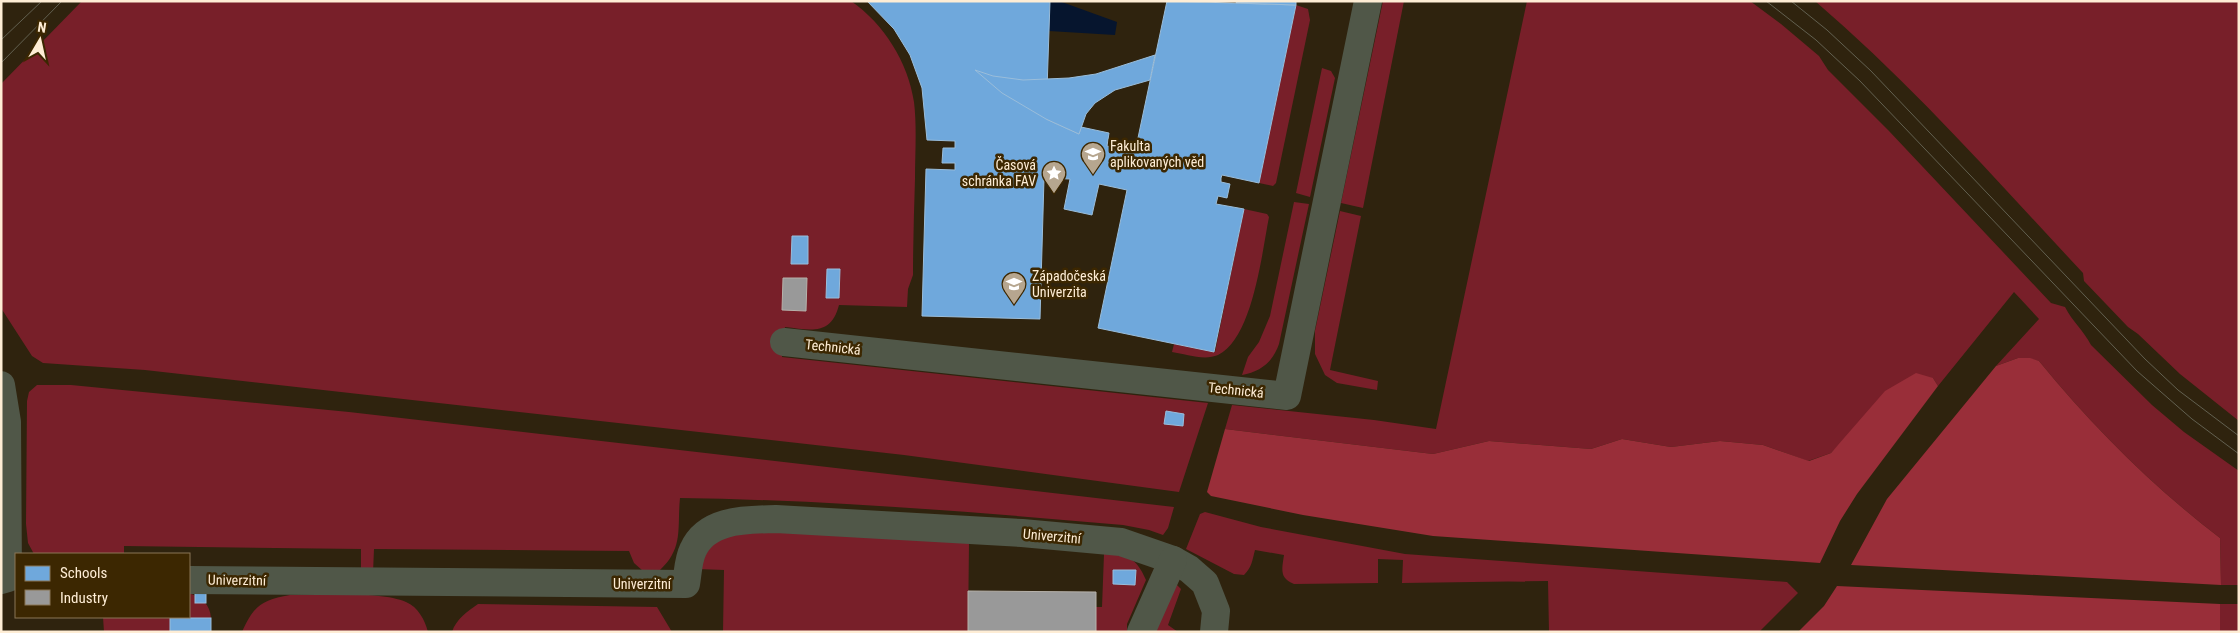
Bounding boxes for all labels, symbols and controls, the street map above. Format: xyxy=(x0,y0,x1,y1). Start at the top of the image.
north arrow xyxy=(15,15,65,65)
text: N xyxy=(37,19,48,36)
place label: Fakulta aplikovaných věd xyxy=(1110,138,1204,170)
school or university icon: Fakulta aplikovaných věd xyxy=(1080,141,1106,175)
place label: Časová schránka FAV xyxy=(962,156,1036,189)
place icon: Časová schránka FAV xyxy=(1041,160,1067,194)
place label: Západočeská Univerzita xyxy=(1032,268,1106,300)
school or university icon: Západočeská Univerzita xyxy=(1001,271,1027,305)
street label: Technická xyxy=(804,336,862,358)
street label: Technická xyxy=(1207,379,1265,401)
street label: Univerzitní xyxy=(1022,525,1082,547)
legend xyxy=(15,553,190,618)
text: Schools xyxy=(60,564,107,582)
street label: Univerzitní xyxy=(208,571,267,589)
street label: Univerzitní xyxy=(613,576,672,592)
text: Industry xyxy=(60,589,108,607)

